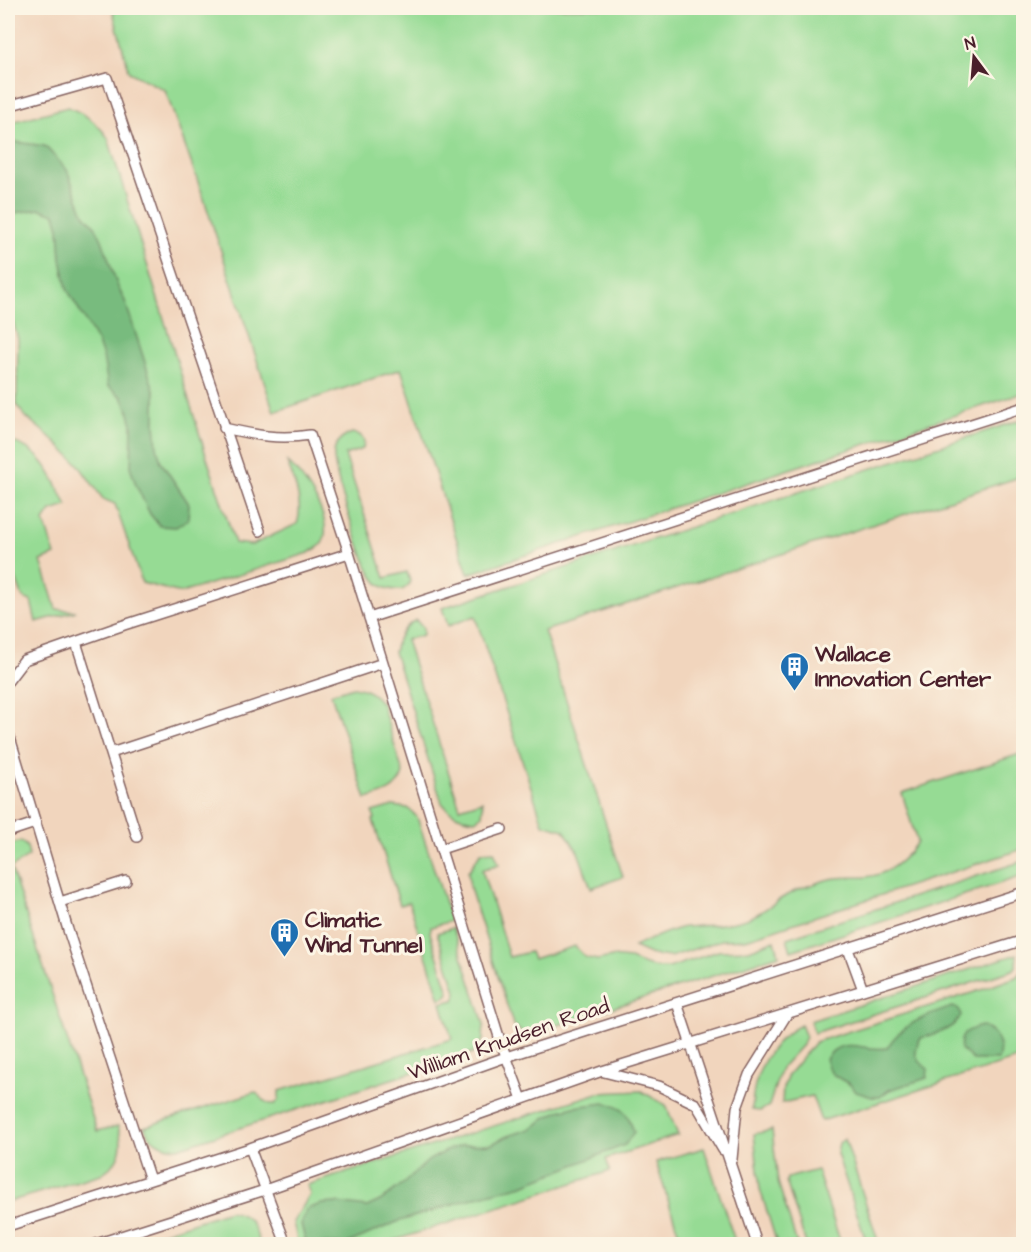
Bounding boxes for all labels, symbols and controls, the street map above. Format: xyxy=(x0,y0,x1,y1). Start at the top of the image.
north arrow xyxy=(944,27,1004,87)
text: N xyxy=(962,32,978,55)
place label: Wallace Innovation Center xyxy=(814,639,992,695)
building icon: Wallace Innovation Center xyxy=(778,650,810,692)
place label: Climatic Wind Tunnel xyxy=(304,905,423,961)
building icon: Climatic Wind Tunnel xyxy=(268,916,300,958)
street label: William Knudsen Road xyxy=(403,990,614,1088)

